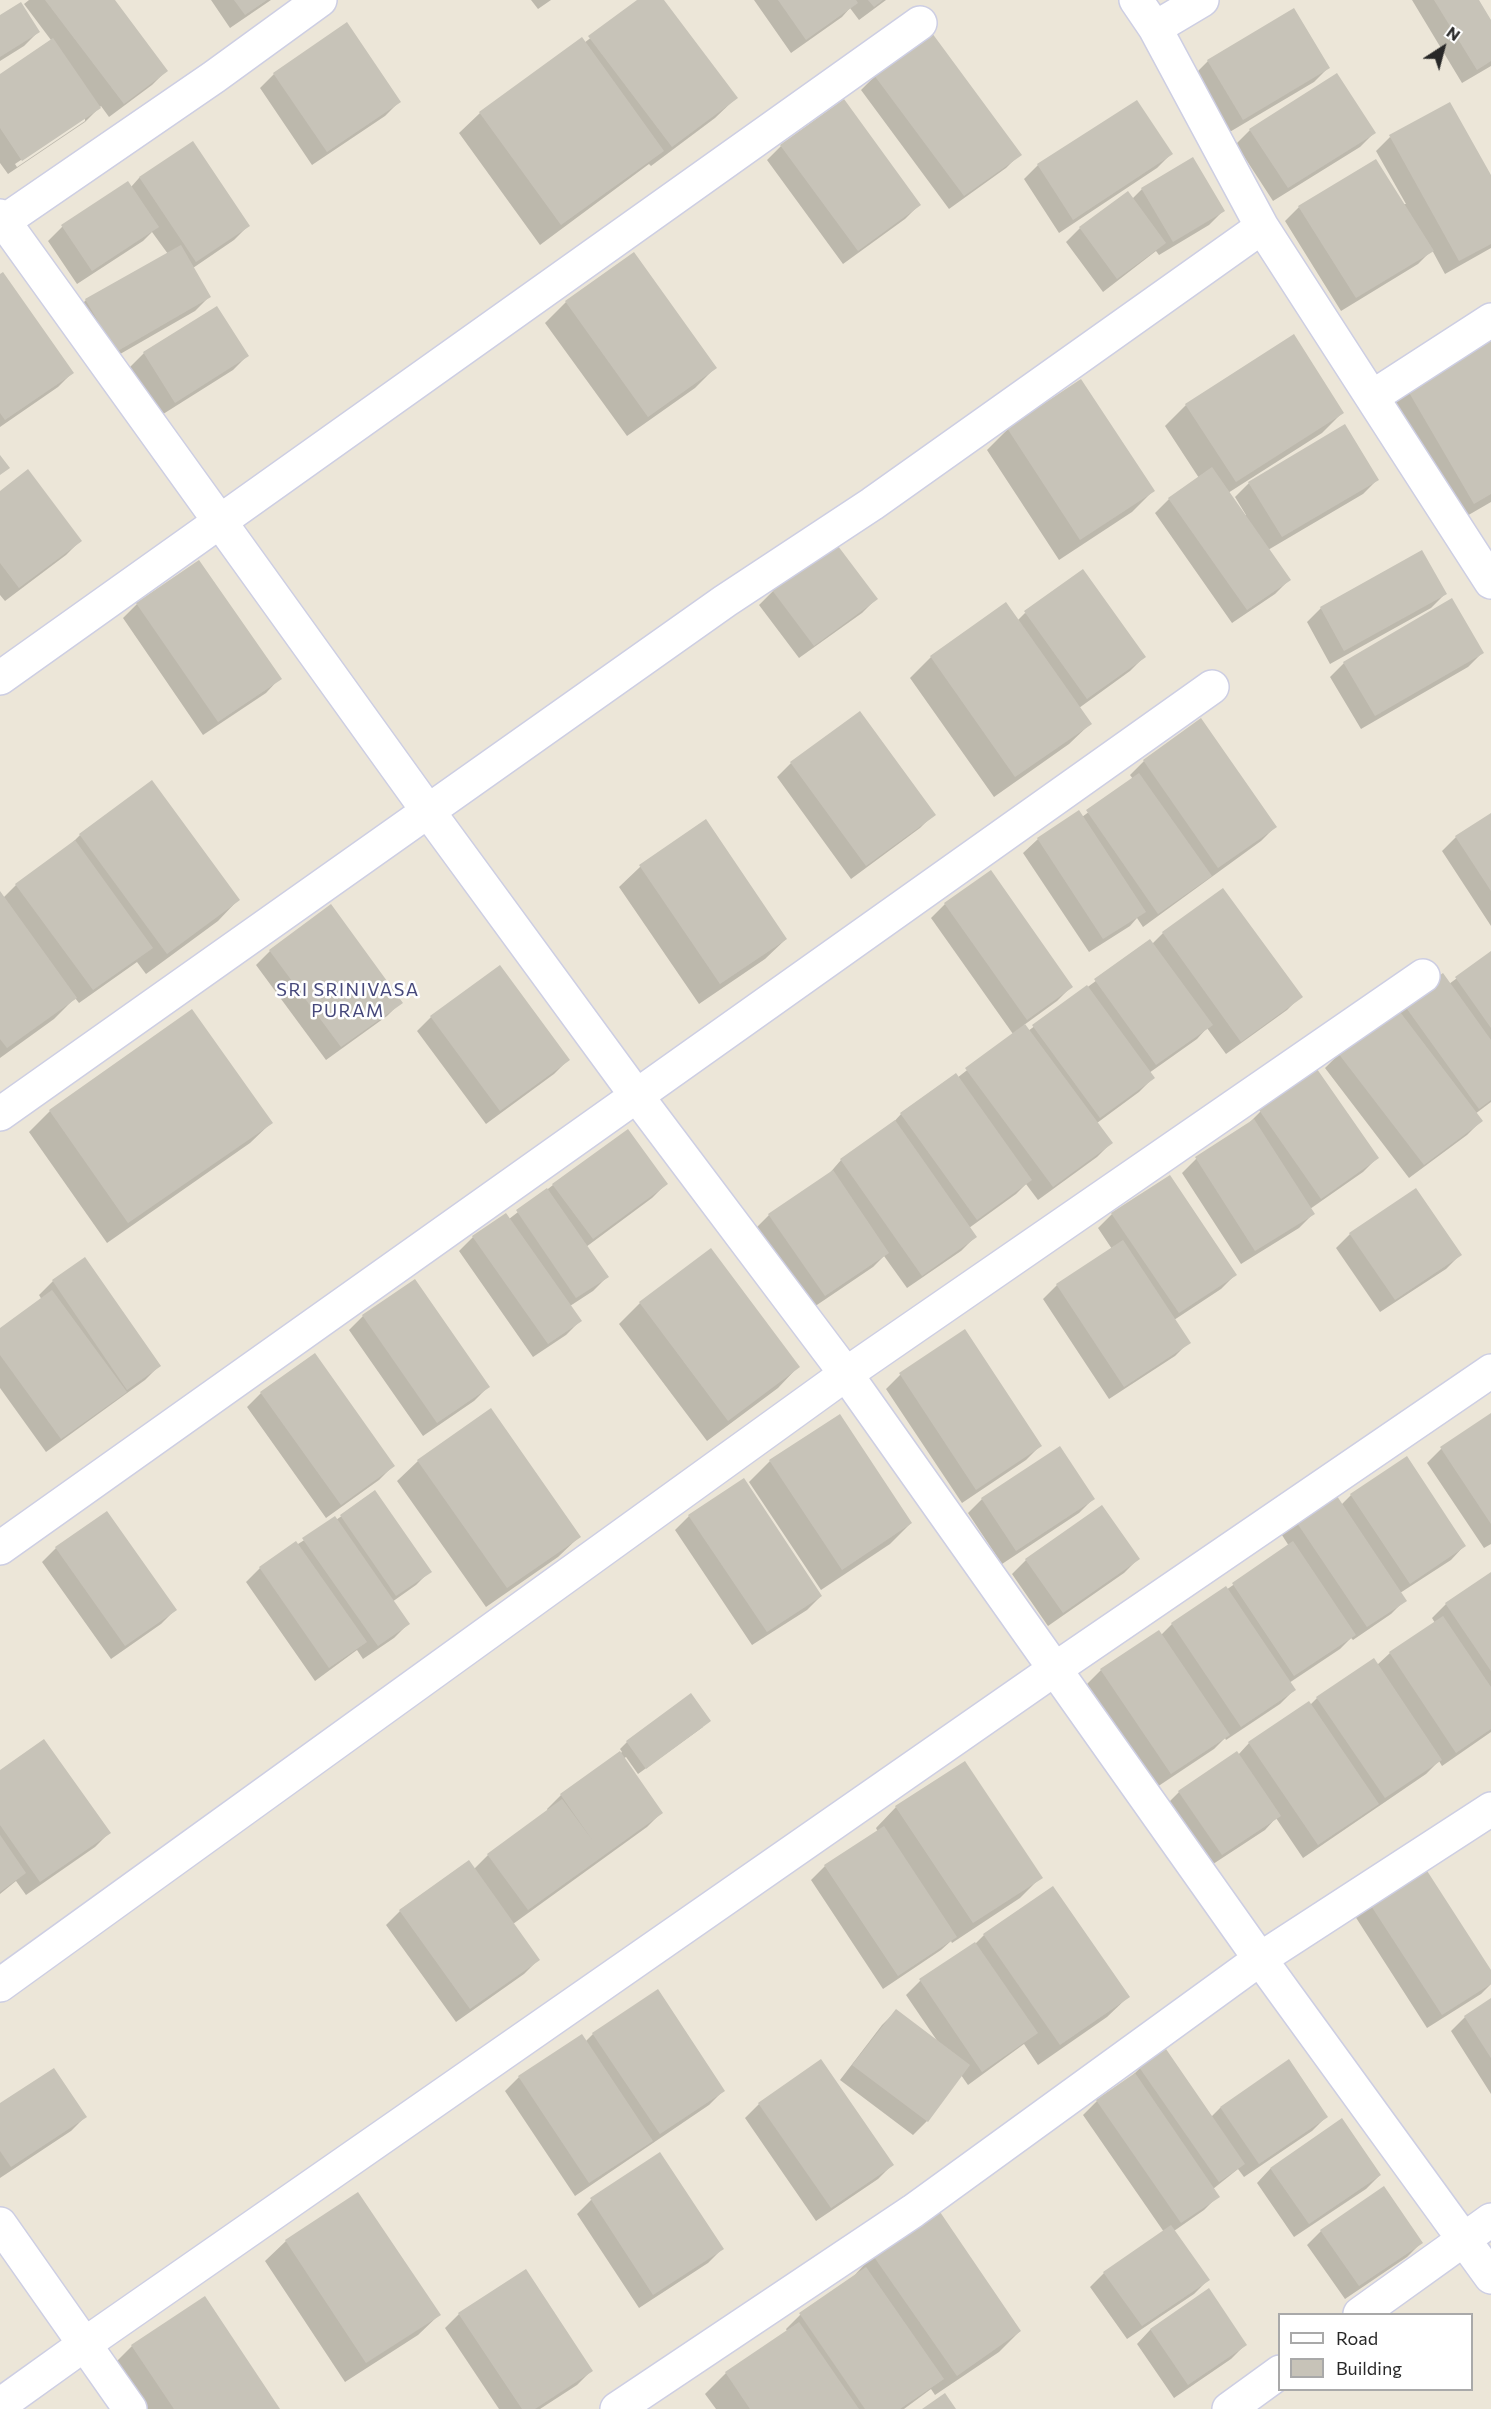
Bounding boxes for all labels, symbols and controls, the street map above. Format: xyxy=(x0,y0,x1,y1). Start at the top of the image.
north arrow xyxy=(1413,18,1473,78)
text: N xyxy=(1443,22,1464,44)
district label: SRI SRINIVASA PURAM xyxy=(276,979,420,1022)
legend xyxy=(1278,2313,1473,2391)
text: Road xyxy=(1336,2327,1378,2349)
text: Building xyxy=(1336,2357,1402,2379)

